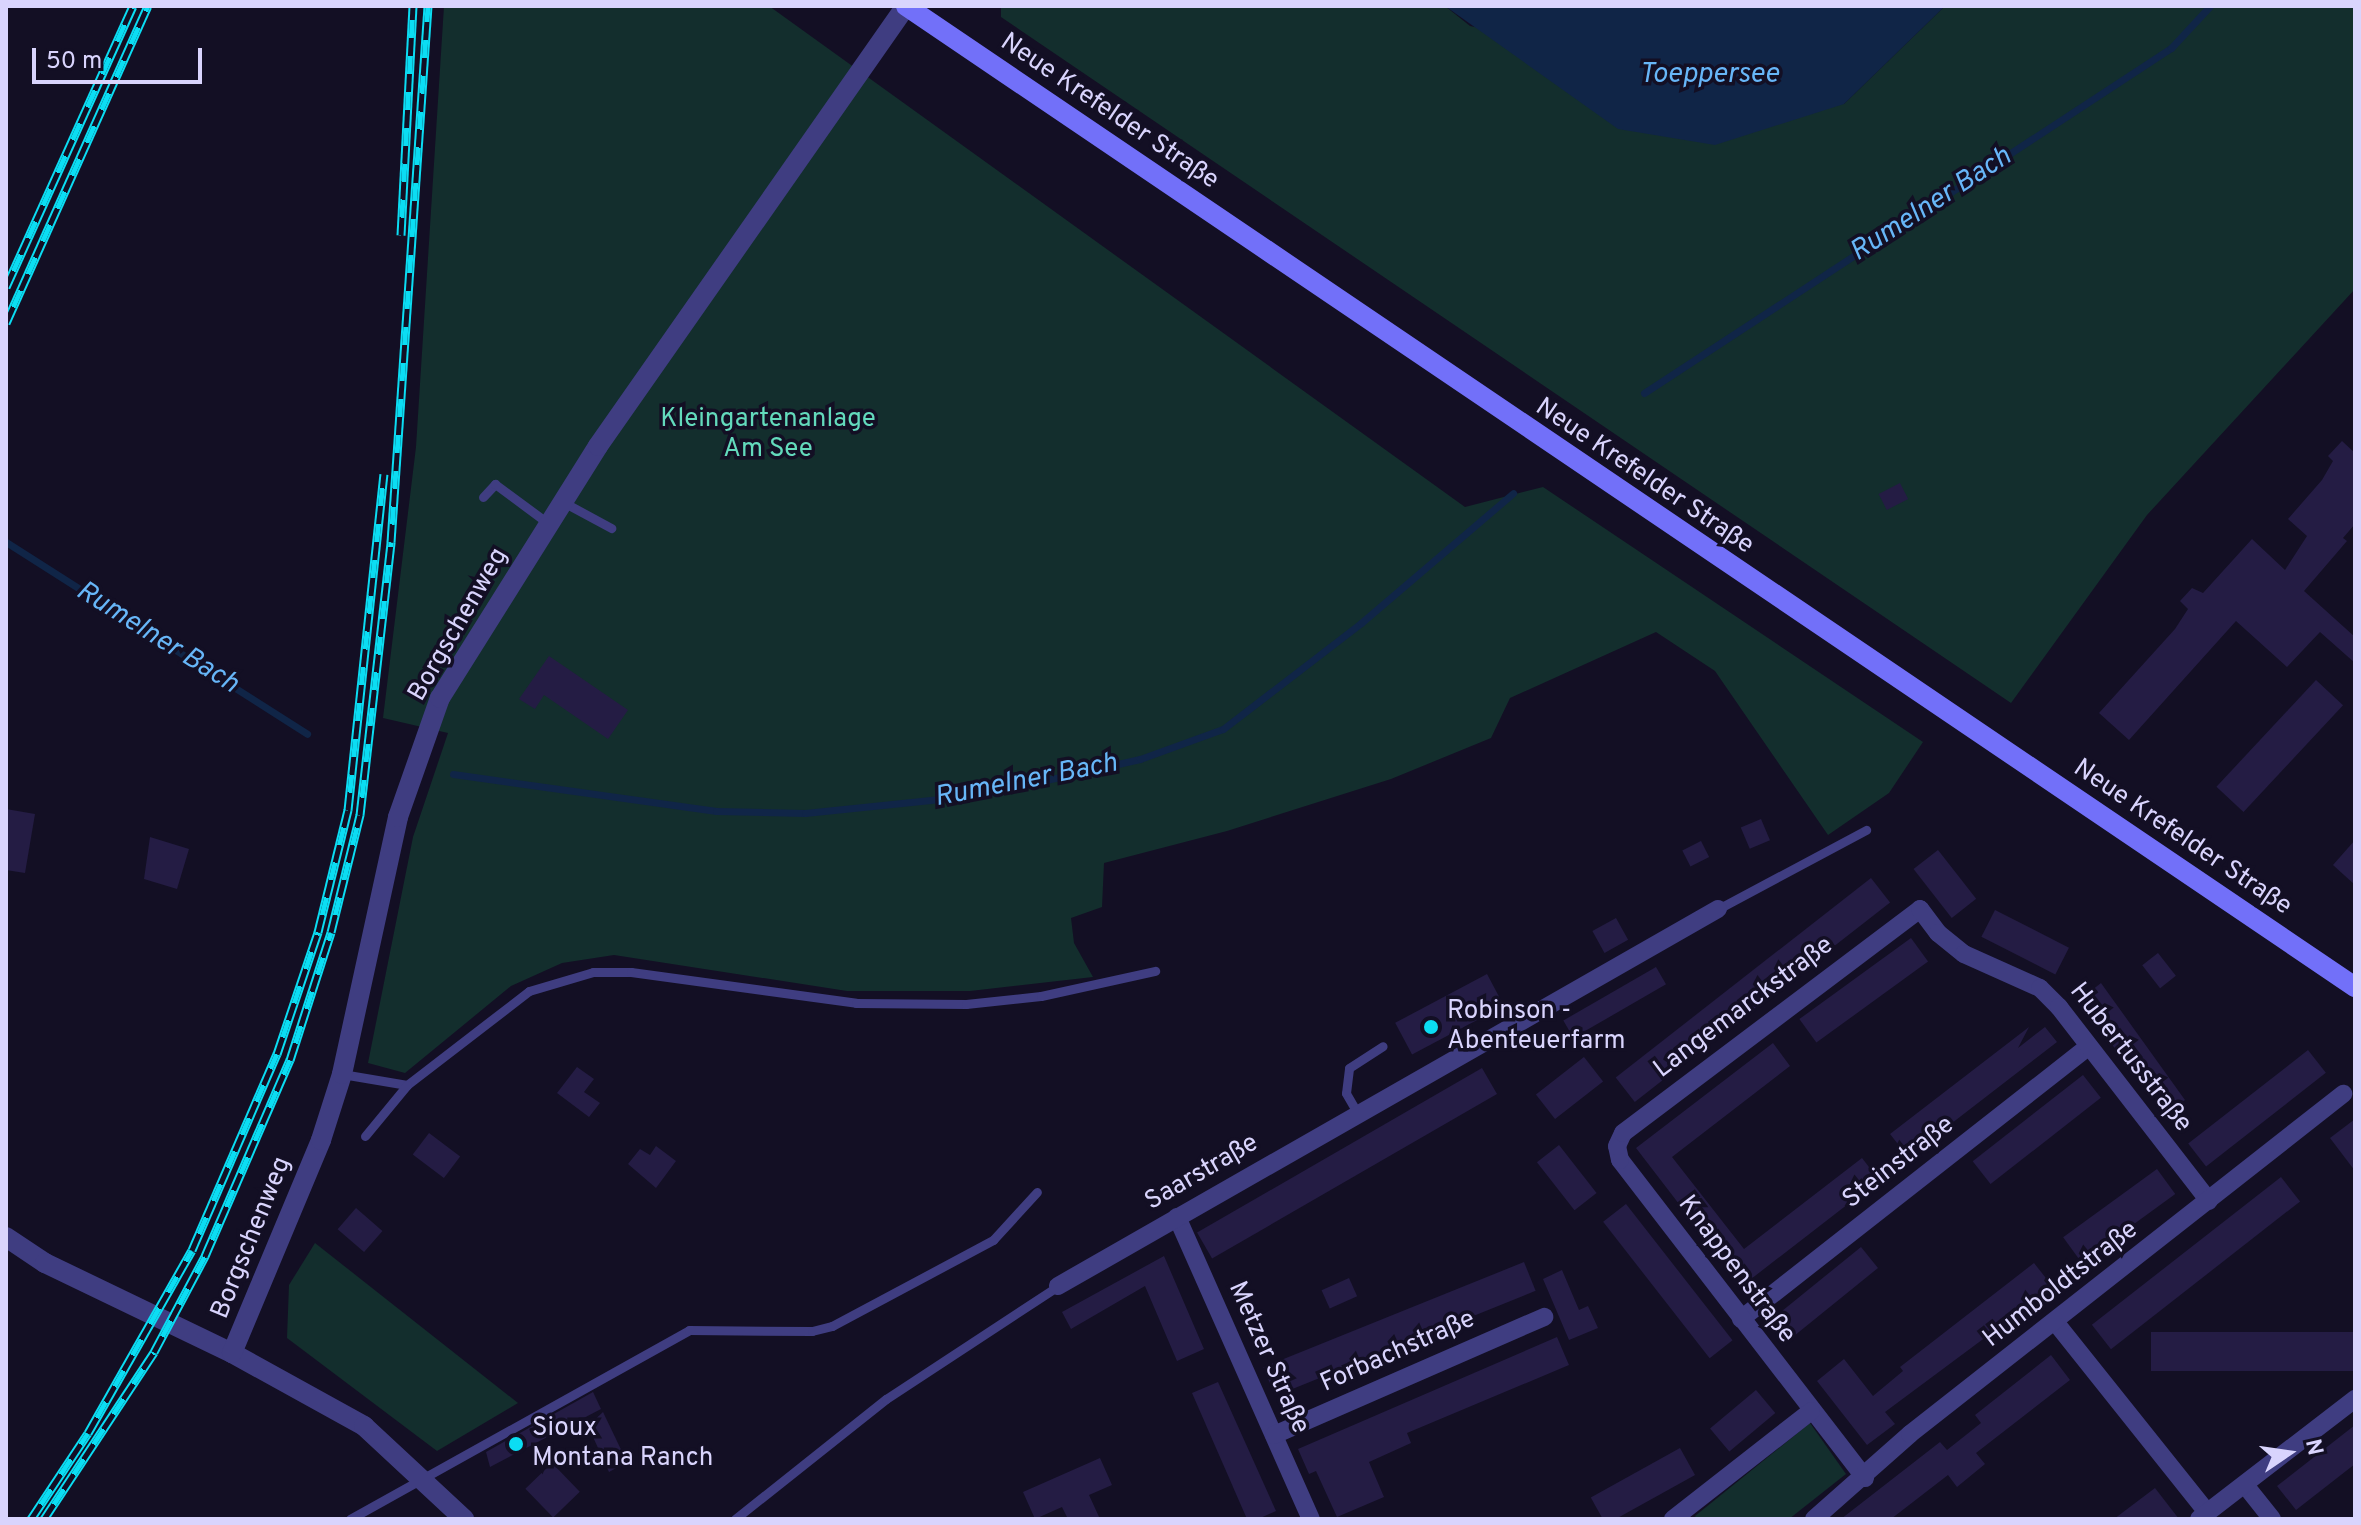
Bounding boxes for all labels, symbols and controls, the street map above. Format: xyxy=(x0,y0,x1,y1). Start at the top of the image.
street label: Neue Krefelder Straße xyxy=(994,27,1224,197)
scale bar xyxy=(36,32,206,82)
text: 50 m xyxy=(46,47,102,77)
water label: Toeppersee xyxy=(1639,58,1779,92)
water label: Rumelner Bach xyxy=(1844,140,2018,270)
street label: Neue Krefelder Straße xyxy=(1529,392,1759,562)
park label: Kleingartenanlage Am See xyxy=(660,404,876,466)
street label: Borgschenweg xyxy=(403,543,515,707)
water label: Rumelner Bach xyxy=(70,575,244,701)
water label: Rumelner Bach xyxy=(932,747,1120,815)
street label: Neue Krefelder Straße xyxy=(2067,753,2297,923)
street label: Langemarckstraße xyxy=(1648,930,1840,1086)
street label: Hubertusstraße xyxy=(2062,977,2198,1139)
place label: Robinson - Abenteuerfarm xyxy=(1447,996,1625,1058)
marker: Robinson - Abenteuerfarm xyxy=(1422,1018,1440,1036)
street label: Steinstraße xyxy=(1837,1110,1961,1216)
street label: Saarstraße xyxy=(1140,1128,1264,1218)
street label: Borgschenweg xyxy=(205,1153,299,1323)
street label: Knappenstraße xyxy=(1670,1190,1802,1350)
street label: Humboldtstraße xyxy=(1977,1215,2145,1355)
street label: Metzer Straße xyxy=(1221,1277,1315,1439)
street label: Forbachstraße xyxy=(1316,1304,1480,1400)
place label: Sioux Montana Ranch xyxy=(532,1413,713,1474)
north arrow xyxy=(2249,1413,2329,1493)
marker: Sioux Montana Ranch xyxy=(507,1435,525,1453)
text: N xyxy=(2298,1437,2328,1458)

